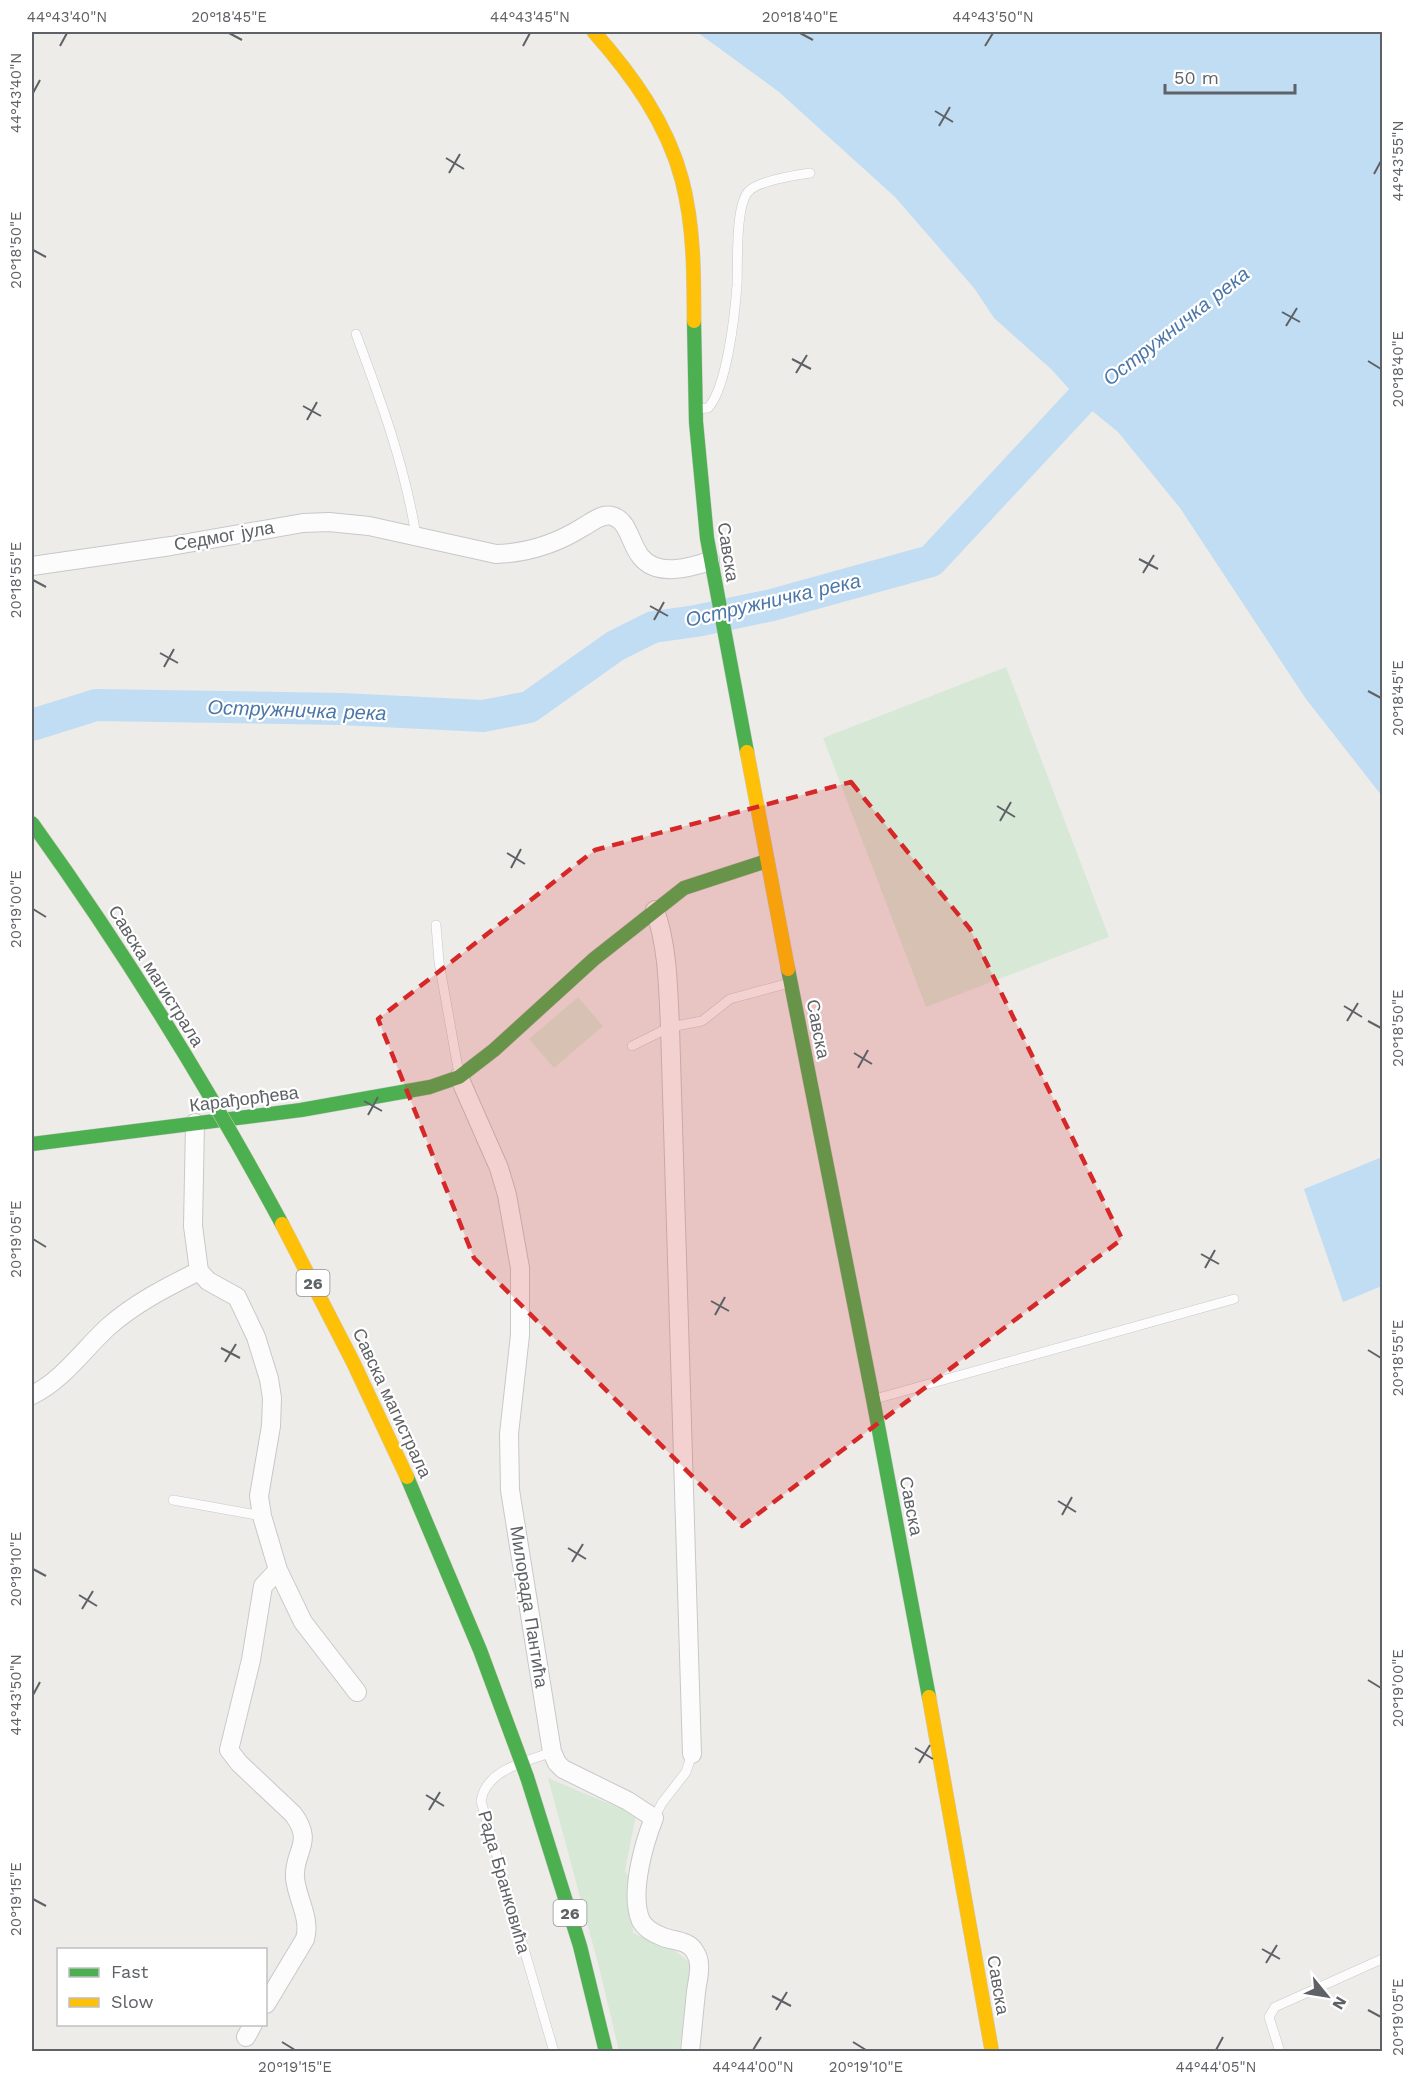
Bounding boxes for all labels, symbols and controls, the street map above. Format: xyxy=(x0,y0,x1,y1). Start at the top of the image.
text: 44°43'40"N xyxy=(27,8,107,26)
text: 20°18'45"E xyxy=(191,8,267,26)
text: 44°43'45"N xyxy=(490,8,570,26)
text: 20°18'40"E xyxy=(762,8,838,26)
text: 44°43'50"N xyxy=(952,8,1034,26)
text: 44°43'40"N xyxy=(7,53,25,133)
scale bar xyxy=(1165,57,1296,95)
text: 50 m xyxy=(1174,67,1219,88)
text: 44°43'55"N xyxy=(1389,121,1407,201)
text: 20°18'50"E xyxy=(7,211,25,289)
water label: Остружничка река xyxy=(1098,261,1254,391)
text: 20°18'40"E xyxy=(1389,331,1407,407)
street label: Седмог јула xyxy=(172,516,277,555)
street label: Савска xyxy=(713,521,744,584)
text: 20°18'55"E xyxy=(7,542,25,618)
water label: Остружничка река xyxy=(683,568,863,632)
text: 20°18'45"E xyxy=(1389,660,1407,736)
water label: Остружничка река xyxy=(207,695,387,725)
text: 20°19'00"E xyxy=(7,870,25,948)
street label: Савска магистрала xyxy=(104,901,209,1051)
text: 20°18'50"E xyxy=(1389,989,1407,1067)
street label: Савска xyxy=(802,998,835,1061)
street label: Карађорђева xyxy=(188,1081,301,1116)
text: 20°19'05"E xyxy=(7,1200,25,1278)
road number: 26 xyxy=(296,1270,330,1296)
text: 20°18'55"E xyxy=(1389,1320,1407,1396)
street label: Савска магистрала xyxy=(349,1325,437,1482)
street label: Савска xyxy=(895,1475,928,1538)
street label: Милорада Пантића xyxy=(506,1524,553,1690)
text: 20°19'10"E xyxy=(7,1532,25,1606)
text: 20°19'00"E xyxy=(1389,1649,1407,1727)
text: 44°43'50"N xyxy=(7,1654,25,1736)
street label: Рада Бранковића xyxy=(474,1808,535,1957)
text: 20°19'15"E xyxy=(7,1862,25,1936)
road number: 26 xyxy=(554,1900,586,1926)
legend xyxy=(57,1948,267,2026)
street label: Савска xyxy=(983,1954,1014,2017)
text: Fast xyxy=(111,1961,149,1982)
north arrow xyxy=(1297,1966,1357,2026)
text: 20°19'05"E xyxy=(1389,1978,1407,2056)
text: Slow xyxy=(111,1991,154,2012)
text: N xyxy=(1328,1993,1351,2013)
text: 20°19'15"E xyxy=(258,2058,332,2076)
text: 44°44'00"N xyxy=(712,2058,794,2076)
text: 20°19'10"E xyxy=(829,2058,903,2076)
text: 44°44'05"N xyxy=(1175,2058,1257,2076)

